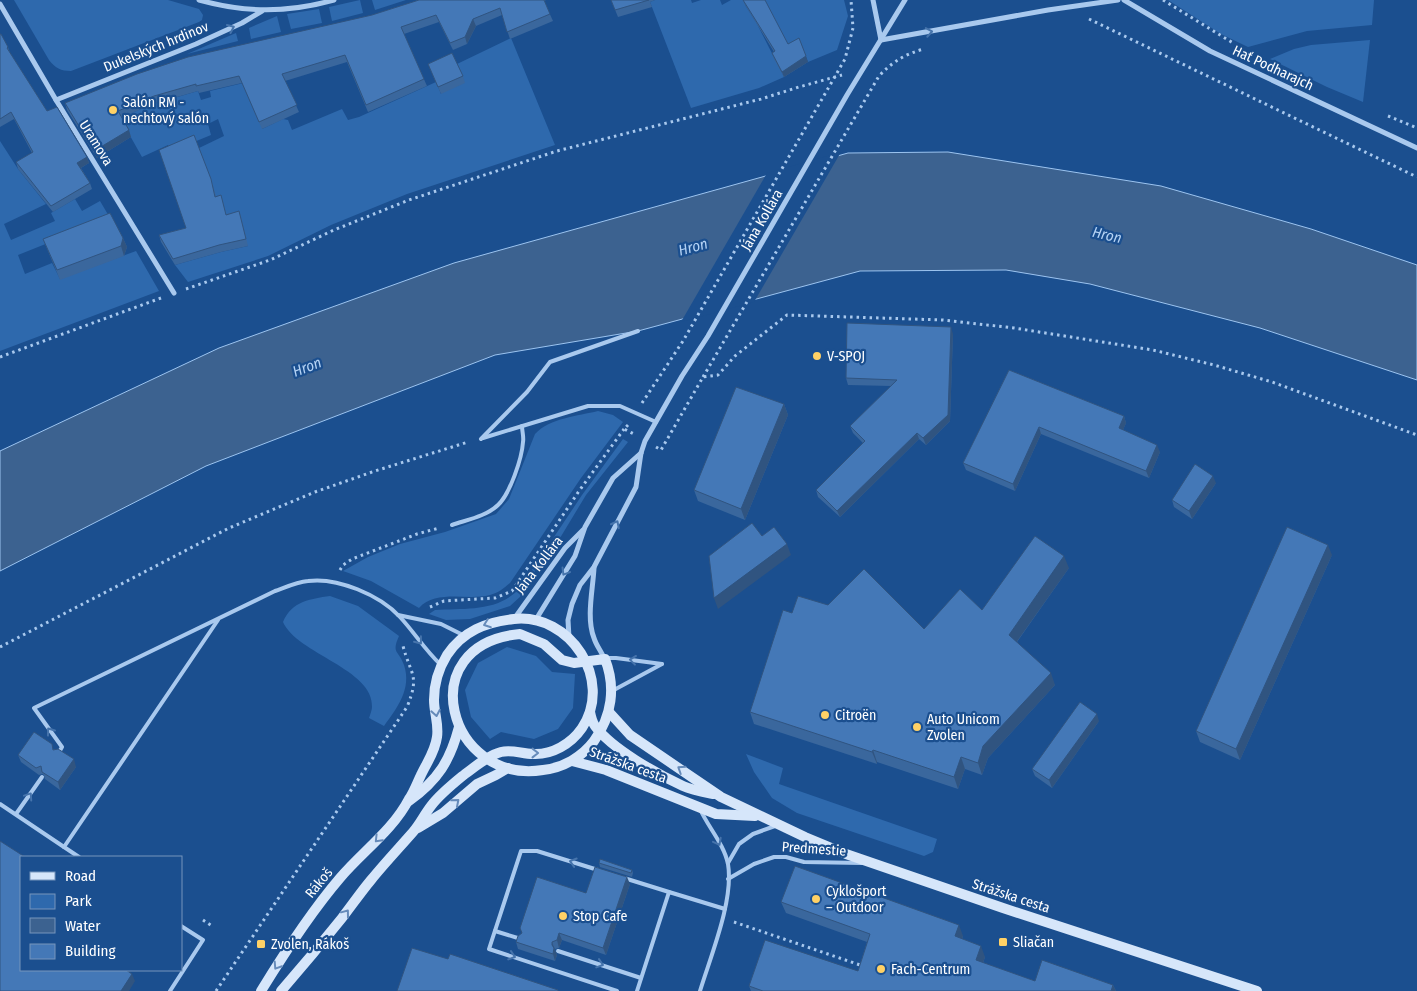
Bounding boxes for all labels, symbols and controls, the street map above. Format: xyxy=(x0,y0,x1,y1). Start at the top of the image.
street label: Dukelských hrdinov xyxy=(101,18,212,76)
one-way arrow xyxy=(226,24,235,35)
one-way arrow xyxy=(924,27,933,37)
street label: Hať Podharajch xyxy=(1230,42,1316,94)
place label: Salón RM - nechtový salón xyxy=(123,94,209,127)
marker: Salón RM - nechtový salón xyxy=(107,104,119,116)
street label: Uramova xyxy=(75,117,117,169)
street label: Jána Kollára xyxy=(738,186,786,254)
water label: Hron xyxy=(1091,223,1123,247)
water label: Hron xyxy=(676,234,710,260)
place label: V-SPOJ xyxy=(827,348,865,365)
marker: V-SPOJ xyxy=(811,350,823,362)
water label: Hron xyxy=(290,353,324,381)
one-way arrow xyxy=(610,520,620,529)
street label: Jána Kollára xyxy=(511,533,567,597)
one-way arrow xyxy=(561,566,571,575)
one-way arrow xyxy=(483,618,492,628)
one-way arrow xyxy=(414,635,423,644)
one-way arrow xyxy=(629,655,637,666)
place label: Citroën xyxy=(835,707,876,724)
one-way arrow xyxy=(430,708,441,717)
marker: Citroën xyxy=(819,709,831,721)
place label: Auto Unicom Zvolen xyxy=(927,711,1000,744)
marker: Auto Unicom Zvolen xyxy=(911,721,923,733)
one-way arrow xyxy=(48,728,56,737)
street label: Strážska cesta xyxy=(587,743,669,787)
one-way arrow xyxy=(531,748,539,758)
one-way arrow xyxy=(678,766,687,775)
one-way arrow xyxy=(23,792,32,801)
one-way arrow xyxy=(450,799,459,808)
one-way arrow xyxy=(375,833,384,842)
one-way arrow xyxy=(712,836,722,845)
street label: Predmestie xyxy=(781,838,847,860)
legend xyxy=(20,856,182,971)
one-way arrow xyxy=(569,857,577,867)
street label: Rákoš xyxy=(302,864,336,902)
text: Road xyxy=(65,867,96,885)
street label: Strážska cesta xyxy=(970,875,1052,917)
place label: Cyklošport – Outdoor xyxy=(826,883,887,916)
text: Park xyxy=(65,892,92,910)
marker: Cyklošport – Outdoor xyxy=(810,893,822,905)
place label: Stop Cafe xyxy=(573,908,627,925)
one-way arrow xyxy=(340,909,349,919)
marker: Stop Cafe xyxy=(557,910,569,922)
text: Water xyxy=(65,917,101,935)
place label: Sliačan xyxy=(1013,934,1054,951)
place label: Zvolen, Rákoš xyxy=(271,936,349,953)
marker: Sliačan xyxy=(997,936,1009,948)
marker: Zvolen, Rákoš xyxy=(255,938,267,950)
text: Building xyxy=(65,942,116,960)
one-way arrow xyxy=(508,951,516,961)
one-way arrow xyxy=(595,959,603,969)
one-way arrow xyxy=(274,960,283,969)
place label: Fach-Centrum xyxy=(891,961,970,978)
marker: Fach-Centrum xyxy=(875,963,887,975)

